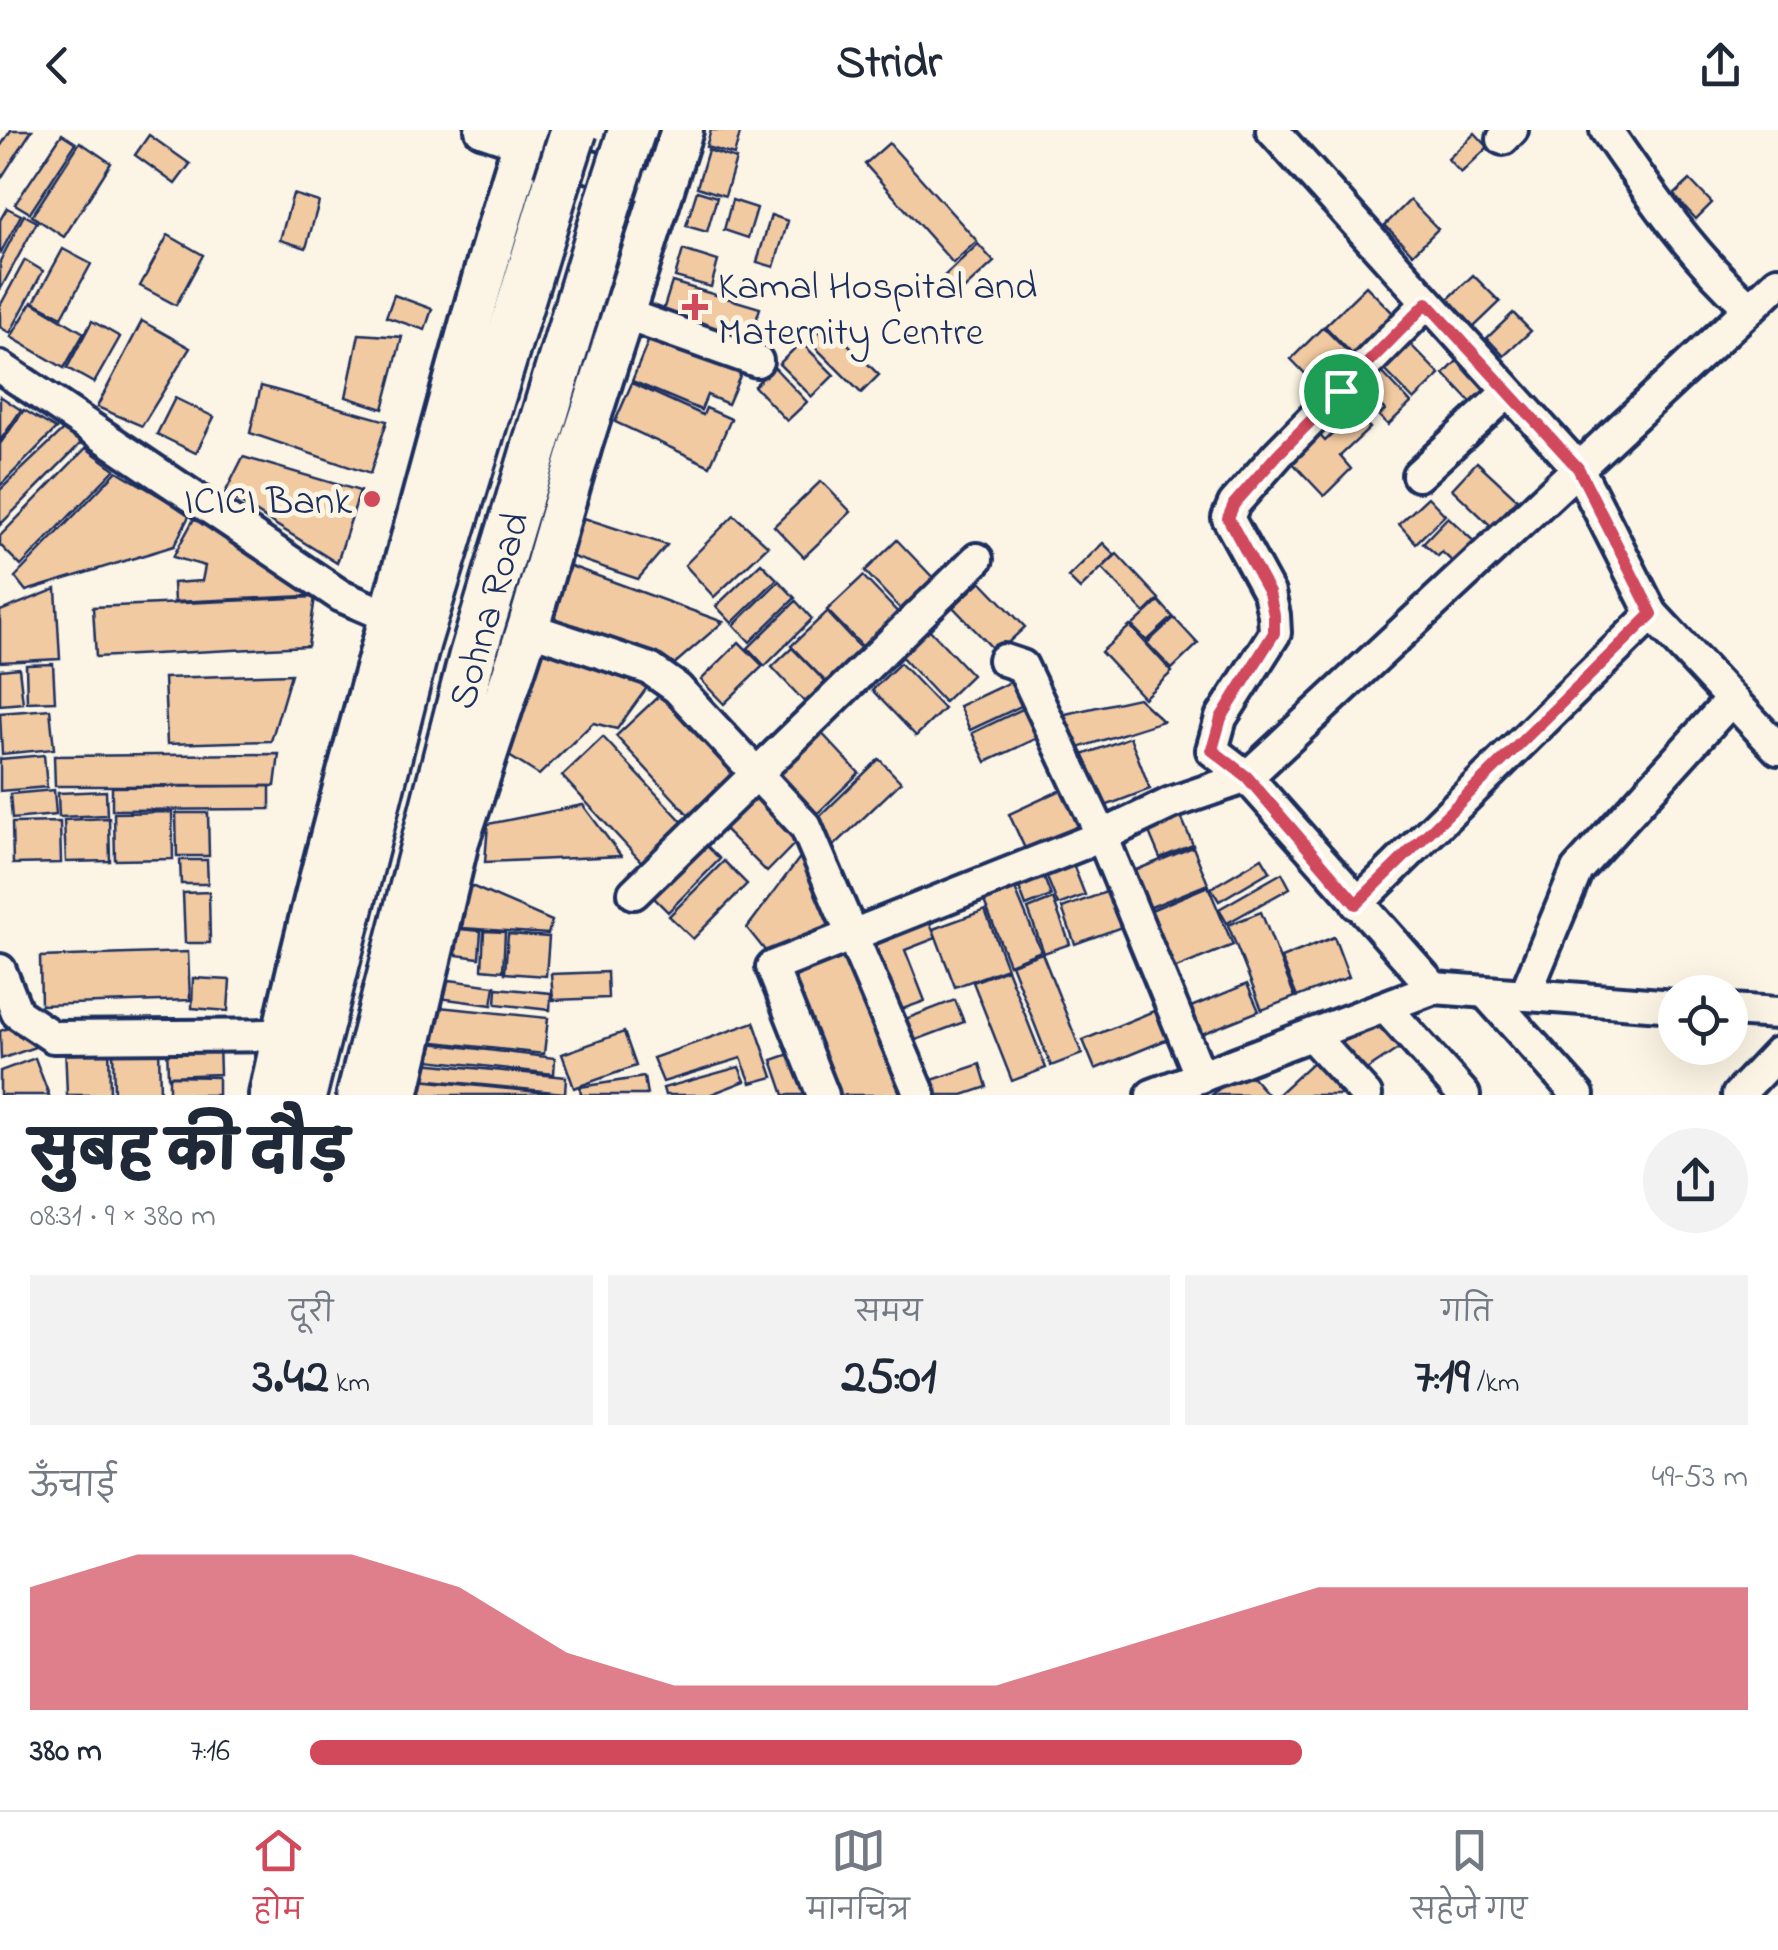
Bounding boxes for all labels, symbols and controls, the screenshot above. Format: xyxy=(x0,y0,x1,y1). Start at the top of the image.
text: Stridr xyxy=(836,32,942,98)
icon: back xyxy=(30,38,85,93)
icon: share xyxy=(1693,38,1748,93)
place label: Kamal Hospital and Maternity Centre xyxy=(718,259,1037,364)
marker: Kamal Hospital and Maternity Centre xyxy=(682,294,708,320)
pin xyxy=(1299,349,1384,434)
icon: arrive xyxy=(1314,364,1369,419)
place label: ICICI Bank xyxy=(184,474,352,533)
marker: ICICI Bank xyxy=(361,488,383,510)
street label: Sohna Road xyxy=(435,506,548,717)
map controls xyxy=(1658,975,1748,1065)
button: locate xyxy=(1658,975,1748,1065)
text: सुबह की दौड़ xyxy=(30,1116,348,1196)
button: share xyxy=(1643,1128,1748,1233)
text: 08:31 · 9 × 380 m xyxy=(30,1194,216,1241)
text: दूरी xyxy=(289,1294,333,1335)
text: समय xyxy=(856,1294,922,1335)
text: गति xyxy=(1441,1294,1492,1335)
text: 3.42 xyxy=(253,1342,329,1415)
text: 25:01 xyxy=(841,1342,937,1415)
text: 7:19 xyxy=(1414,1342,1470,1415)
text: km xyxy=(329,1364,370,1405)
text: /km xyxy=(1470,1364,1519,1405)
text: 49–53 m xyxy=(1652,1455,1748,1502)
text: ऊँचाई xyxy=(30,1465,116,1512)
text: 380 m xyxy=(30,1729,102,1776)
text: 7:16 xyxy=(190,1729,230,1776)
tab: होम xyxy=(251,1823,306,1940)
tab: मानचित्र xyxy=(807,1823,910,1940)
tab: सहेजे गए xyxy=(1411,1823,1527,1940)

